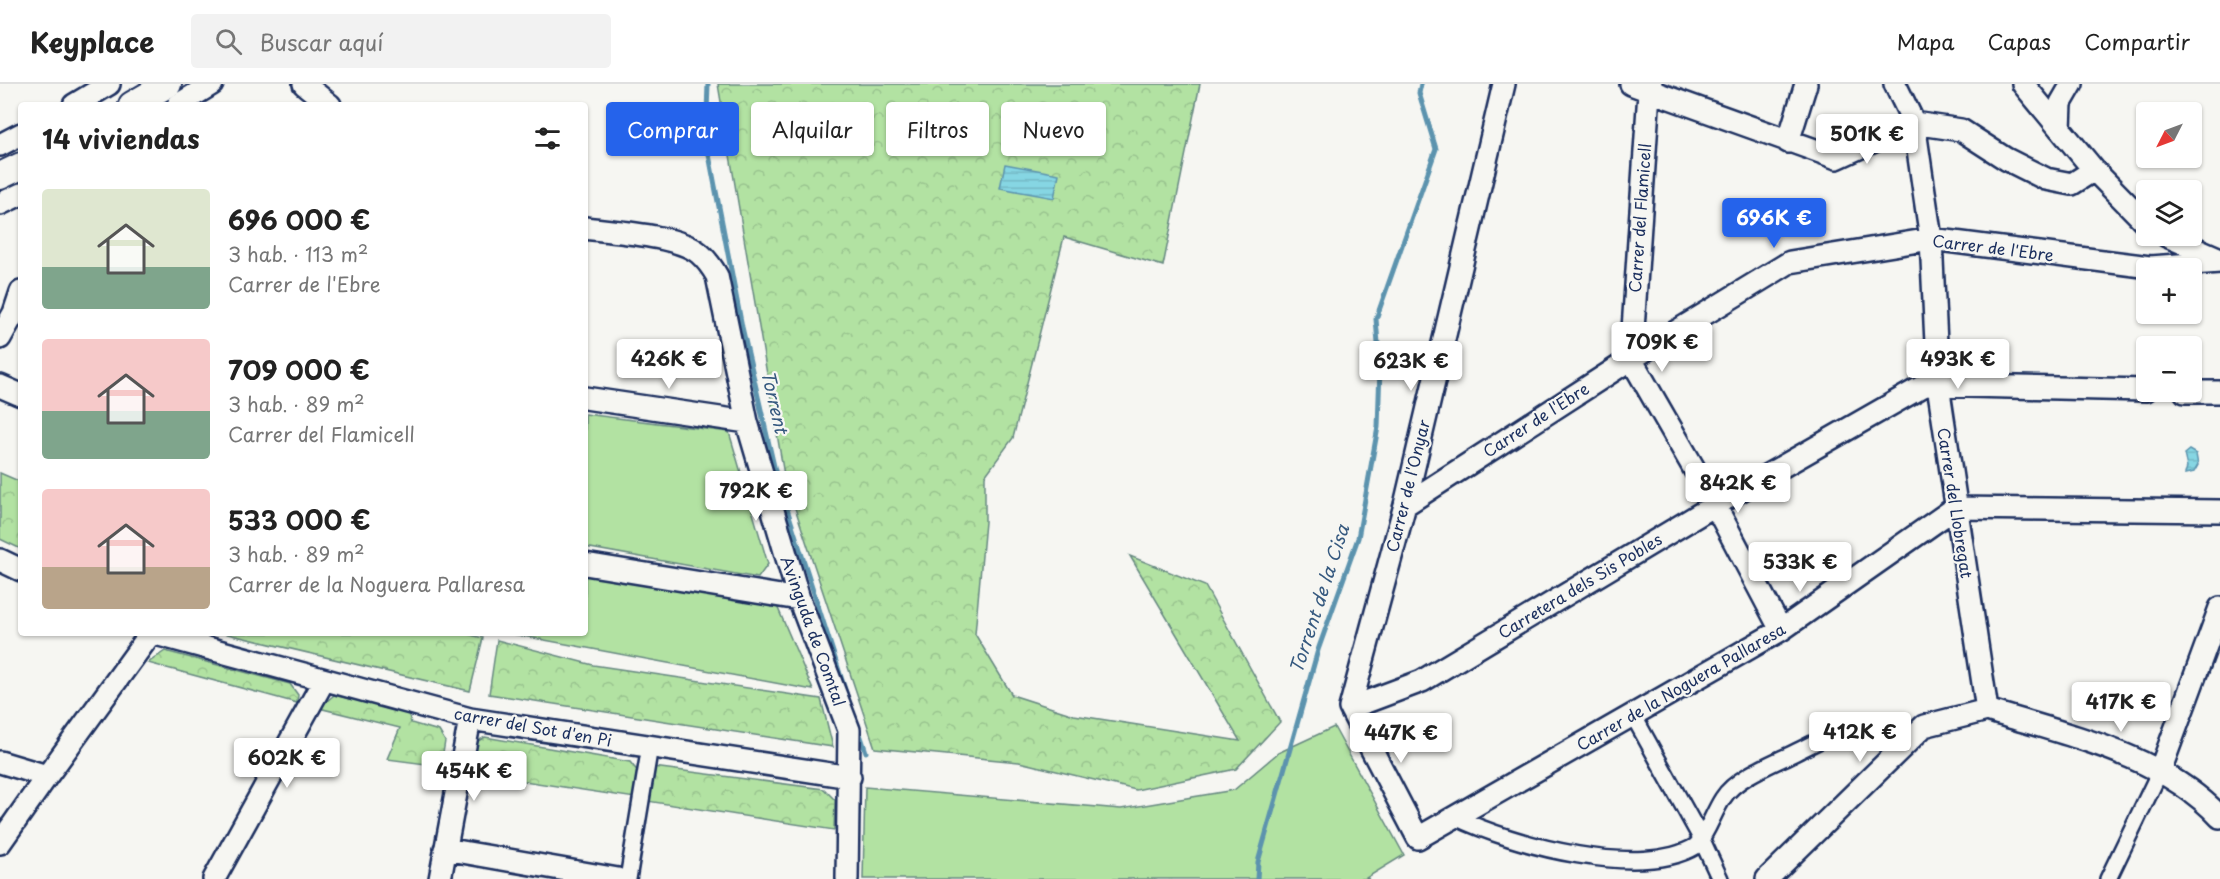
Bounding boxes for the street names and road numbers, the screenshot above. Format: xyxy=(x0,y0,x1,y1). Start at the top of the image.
street label: Carrer del Flamicell xyxy=(1622,143,1656,293)
street label: Carrer de l'Ebre xyxy=(1931,228,2055,266)
street label: Carrer de l'Ebre xyxy=(1478,376,1593,462)
street label: Carrer de l'Onyar xyxy=(1379,416,1435,555)
street label: Carrer del Llobregat xyxy=(1932,426,1980,580)
street label: Carretera dels Sis Pobles xyxy=(1493,527,1666,644)
street label: Avinguda de Comtal xyxy=(776,552,852,709)
street label: Carrer de la Noguera Pallaresa xyxy=(1572,616,1789,756)
street label: carrer del Sot d'en Pi xyxy=(452,700,614,752)

